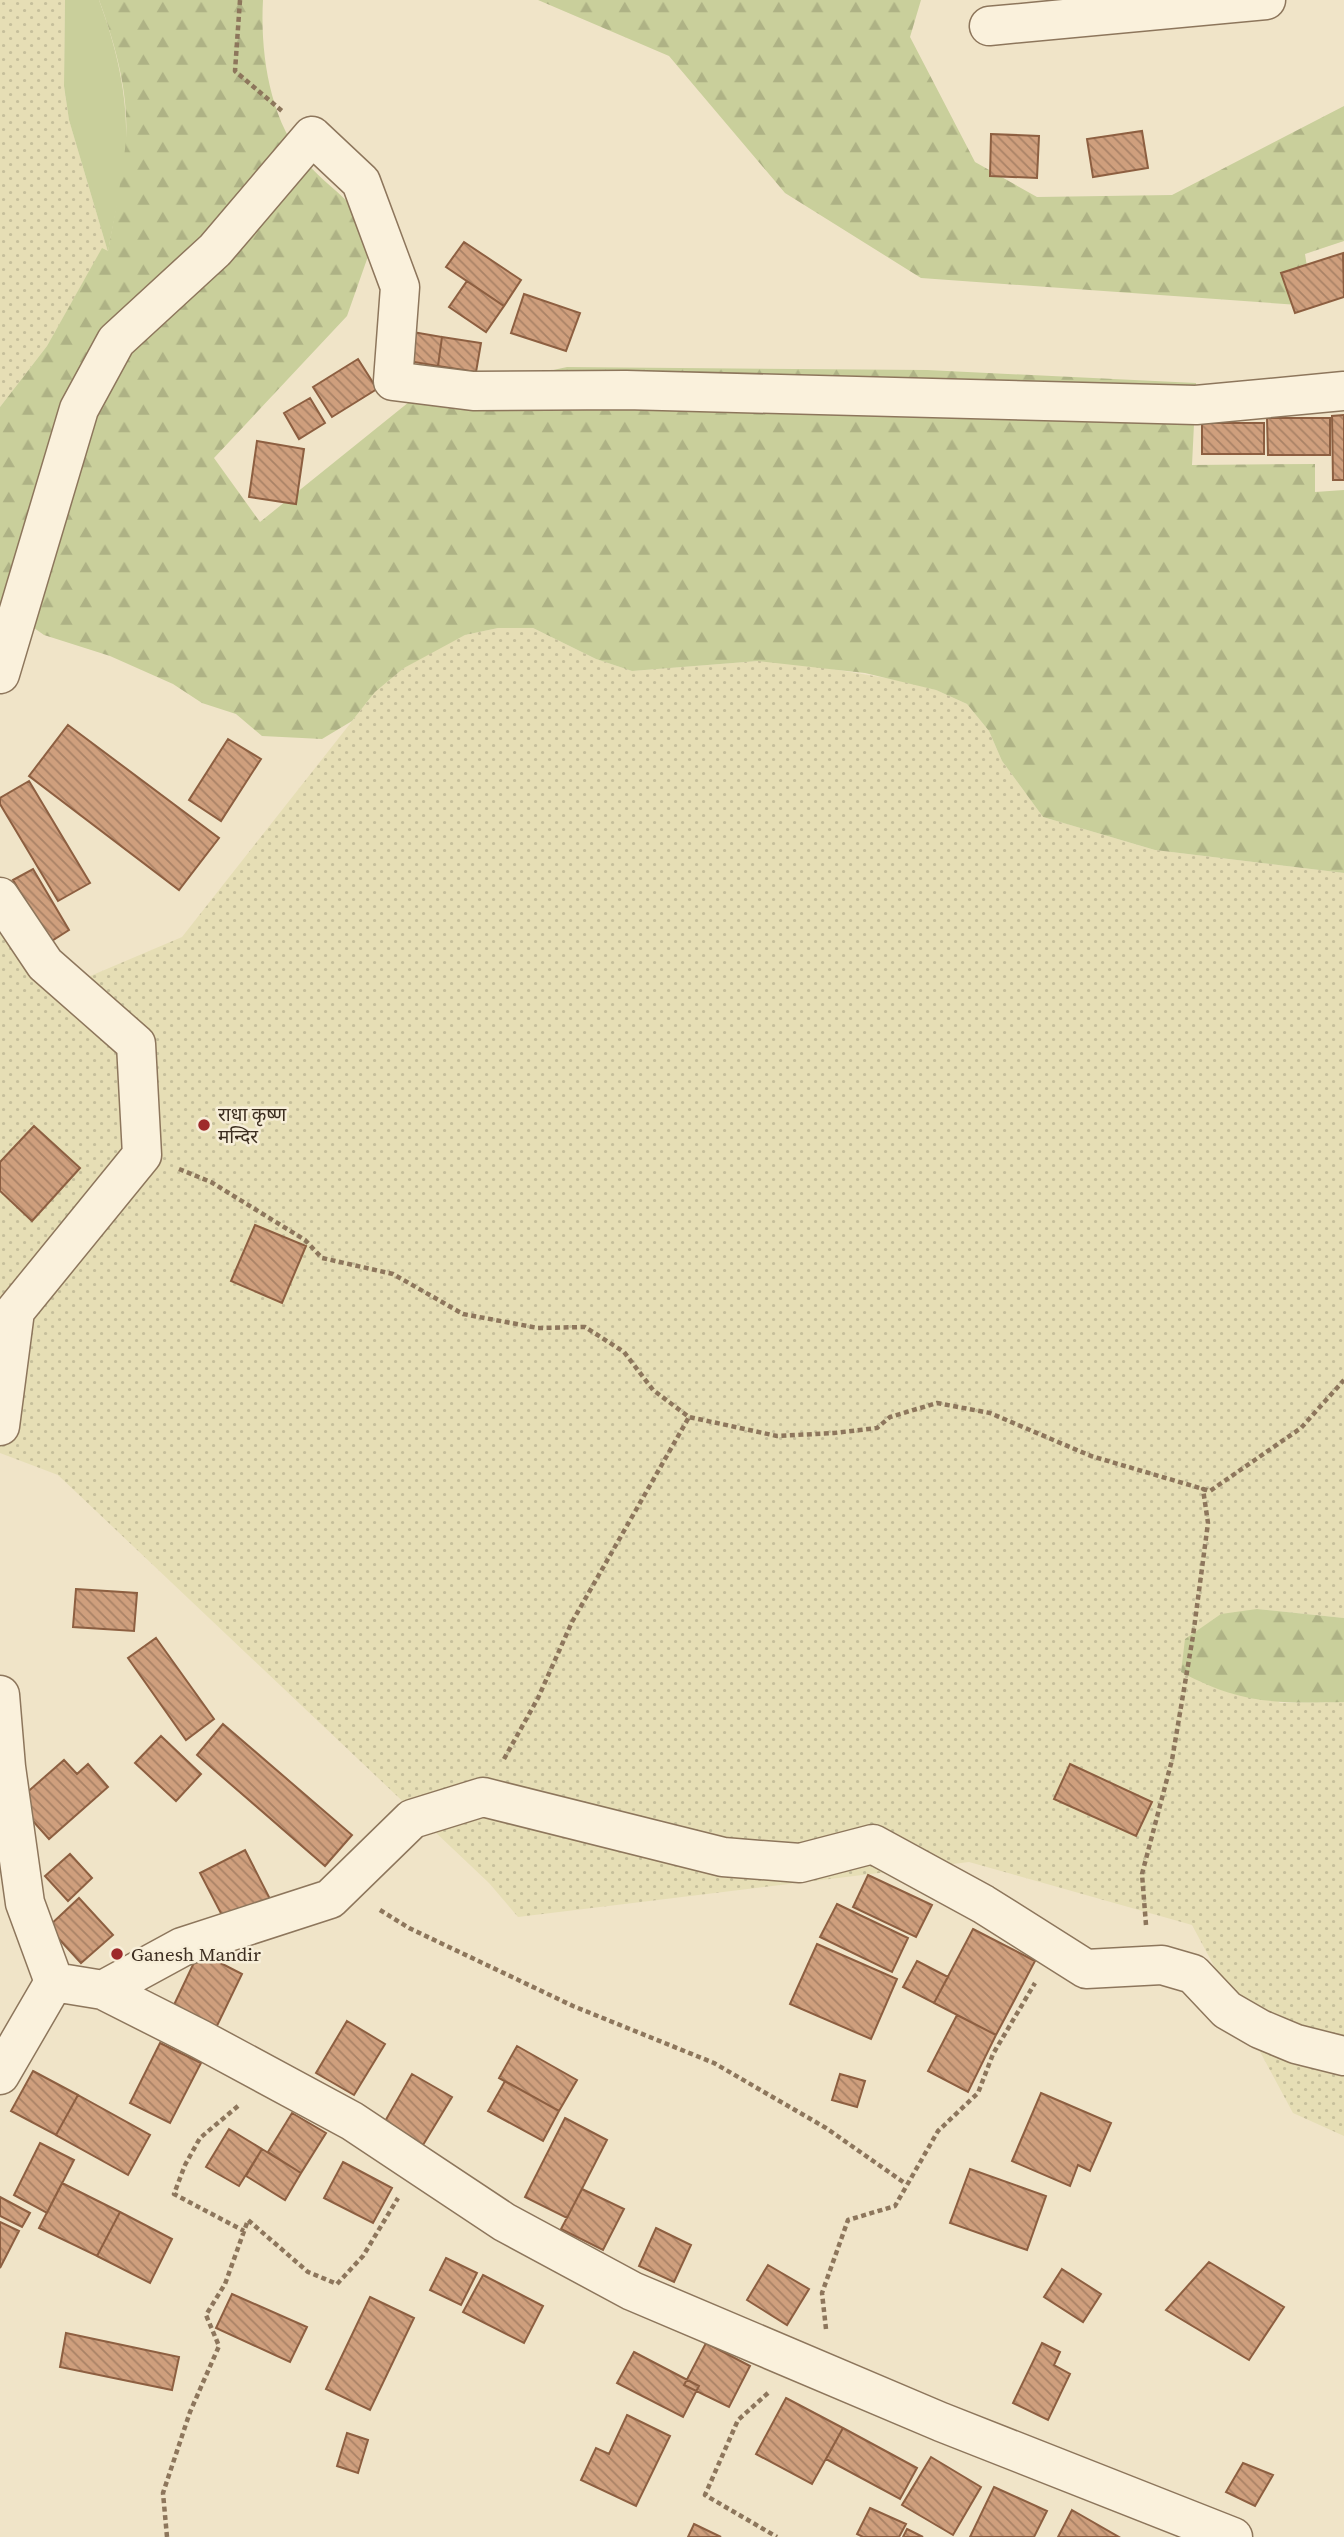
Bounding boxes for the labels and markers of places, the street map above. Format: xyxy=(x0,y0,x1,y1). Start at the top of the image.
place label: राधा कृष्ण मन्दिर xyxy=(218,1101,286,1149)
marker: राधा कृष्ण मन्दिर xyxy=(196,1117,212,1133)
place label: Ganesh Mandir xyxy=(131,1941,261,1967)
marker: Ganesh Mandir xyxy=(109,1946,125,1962)

